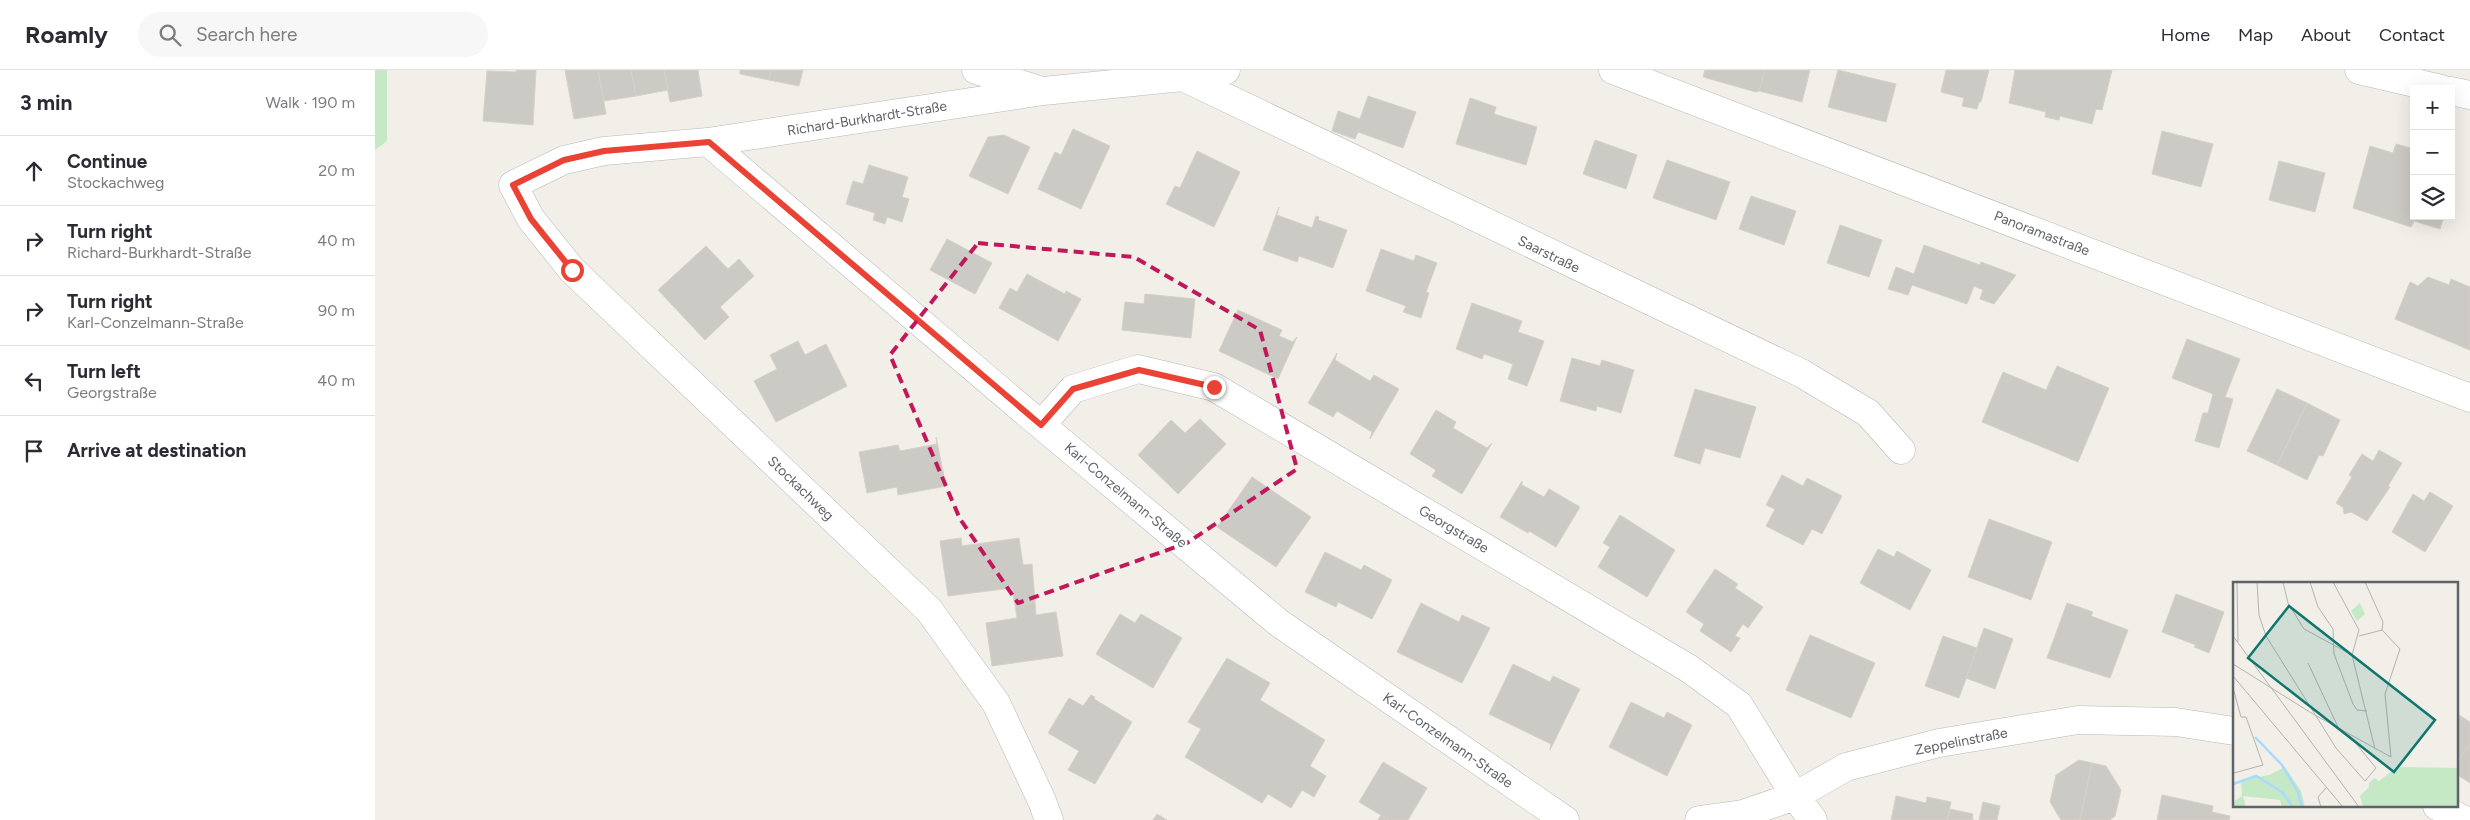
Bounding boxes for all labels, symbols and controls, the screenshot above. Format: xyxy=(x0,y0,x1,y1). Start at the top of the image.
search box xyxy=(138,12,488,57)
text: Roamly xyxy=(25,20,108,49)
icon: search xyxy=(156,21,184,49)
text: Search here xyxy=(196,23,297,46)
text: Home xyxy=(2161,24,2210,46)
text: Map xyxy=(2238,24,2273,46)
text: About xyxy=(2301,24,2351,46)
text: Contact xyxy=(2379,24,2445,46)
map controls xyxy=(2410,85,2455,220)
button: + xyxy=(2410,85,2455,130)
text: 3 min xyxy=(20,90,72,115)
text: Walk · 190 m xyxy=(265,93,355,112)
street label: Richard-Burkhardt-Straße xyxy=(786,97,949,140)
button: − xyxy=(2410,130,2455,175)
text: Continue xyxy=(67,150,147,173)
icon: ahead xyxy=(20,157,48,185)
text: 20 m xyxy=(318,161,355,180)
text: Stockachweg xyxy=(67,173,164,192)
button: layers xyxy=(2410,175,2455,220)
street label: Panoramastraße xyxy=(1992,207,2092,260)
text: Turn right xyxy=(67,220,153,243)
icon: right xyxy=(20,227,48,255)
text: 40 m xyxy=(317,231,355,250)
street label: Saarstraße xyxy=(1515,232,1583,277)
text: Richard-Burkhardt-Straße xyxy=(67,243,252,262)
route start xyxy=(561,259,584,282)
text: Turn right xyxy=(67,290,153,313)
icon: right xyxy=(20,297,48,325)
text: 90 m xyxy=(318,301,355,320)
text: Karl-Conzelmann-Straße xyxy=(67,313,244,332)
text: Turn left xyxy=(67,360,141,383)
icon: left xyxy=(20,367,48,395)
text: 40 m xyxy=(317,371,355,390)
route end xyxy=(1203,376,1226,399)
text: Georgstraße xyxy=(67,383,157,402)
icon: arrive xyxy=(20,437,48,465)
text: Arrive at destination xyxy=(67,439,246,462)
street label: Karl-Conzelmann-Straße xyxy=(1061,439,1191,552)
street label: Stockachweg xyxy=(764,453,837,524)
street label: Georgstraße xyxy=(1416,502,1492,557)
inset map xyxy=(2233,582,2457,808)
street label: Karl-Conzelmann-Straße xyxy=(1379,689,1516,792)
street label: Zeppelinstraße xyxy=(1913,724,2009,759)

